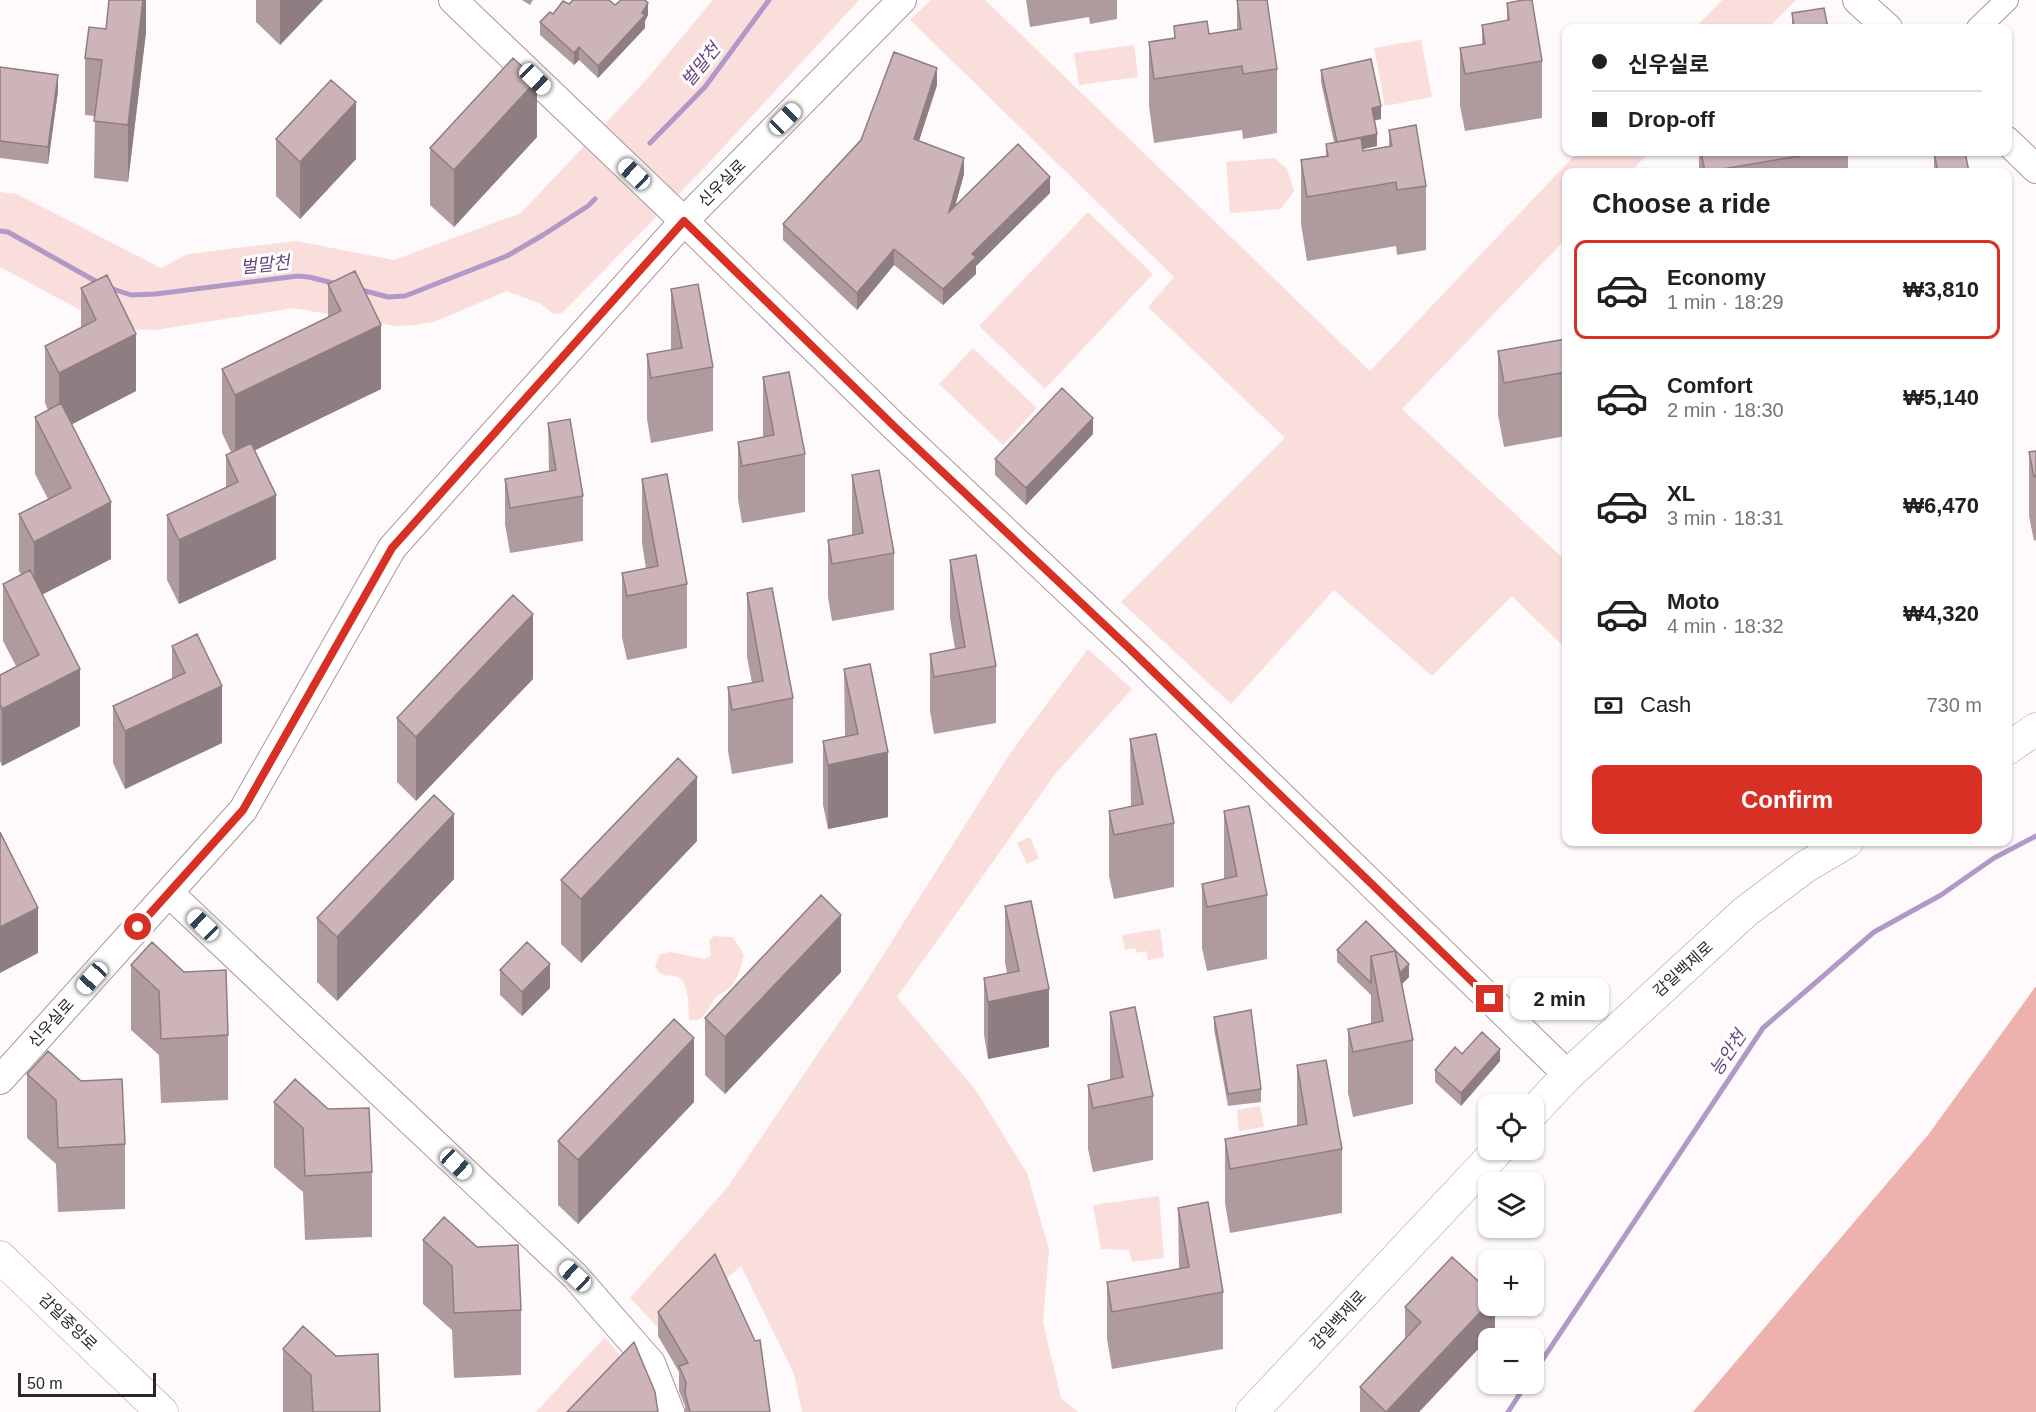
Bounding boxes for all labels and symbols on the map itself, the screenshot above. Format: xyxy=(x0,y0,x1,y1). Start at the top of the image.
water label: 벌말천 xyxy=(678,38,726,91)
car xyxy=(516,60,554,98)
car xyxy=(766,100,804,138)
car xyxy=(615,155,653,193)
street label: 신우실로 xyxy=(695,156,749,210)
water label: 벌말천 xyxy=(239,252,293,278)
car xyxy=(184,906,222,944)
route start xyxy=(124,913,151,940)
street label: 감일백제로 xyxy=(1650,938,1716,1000)
car xyxy=(73,959,111,997)
callout: 2 min xyxy=(1511,978,1610,1020)
route end xyxy=(1476,985,1503,1012)
street label: 신우실로 xyxy=(25,995,77,1051)
water label: 능안천 xyxy=(1706,1025,1752,1079)
car xyxy=(437,1145,475,1183)
car xyxy=(556,1257,594,1295)
street label: 감일백제로 xyxy=(1307,1287,1370,1353)
street label: 감일중앙로 xyxy=(36,1290,101,1354)
scale bar xyxy=(18,1370,156,1398)

